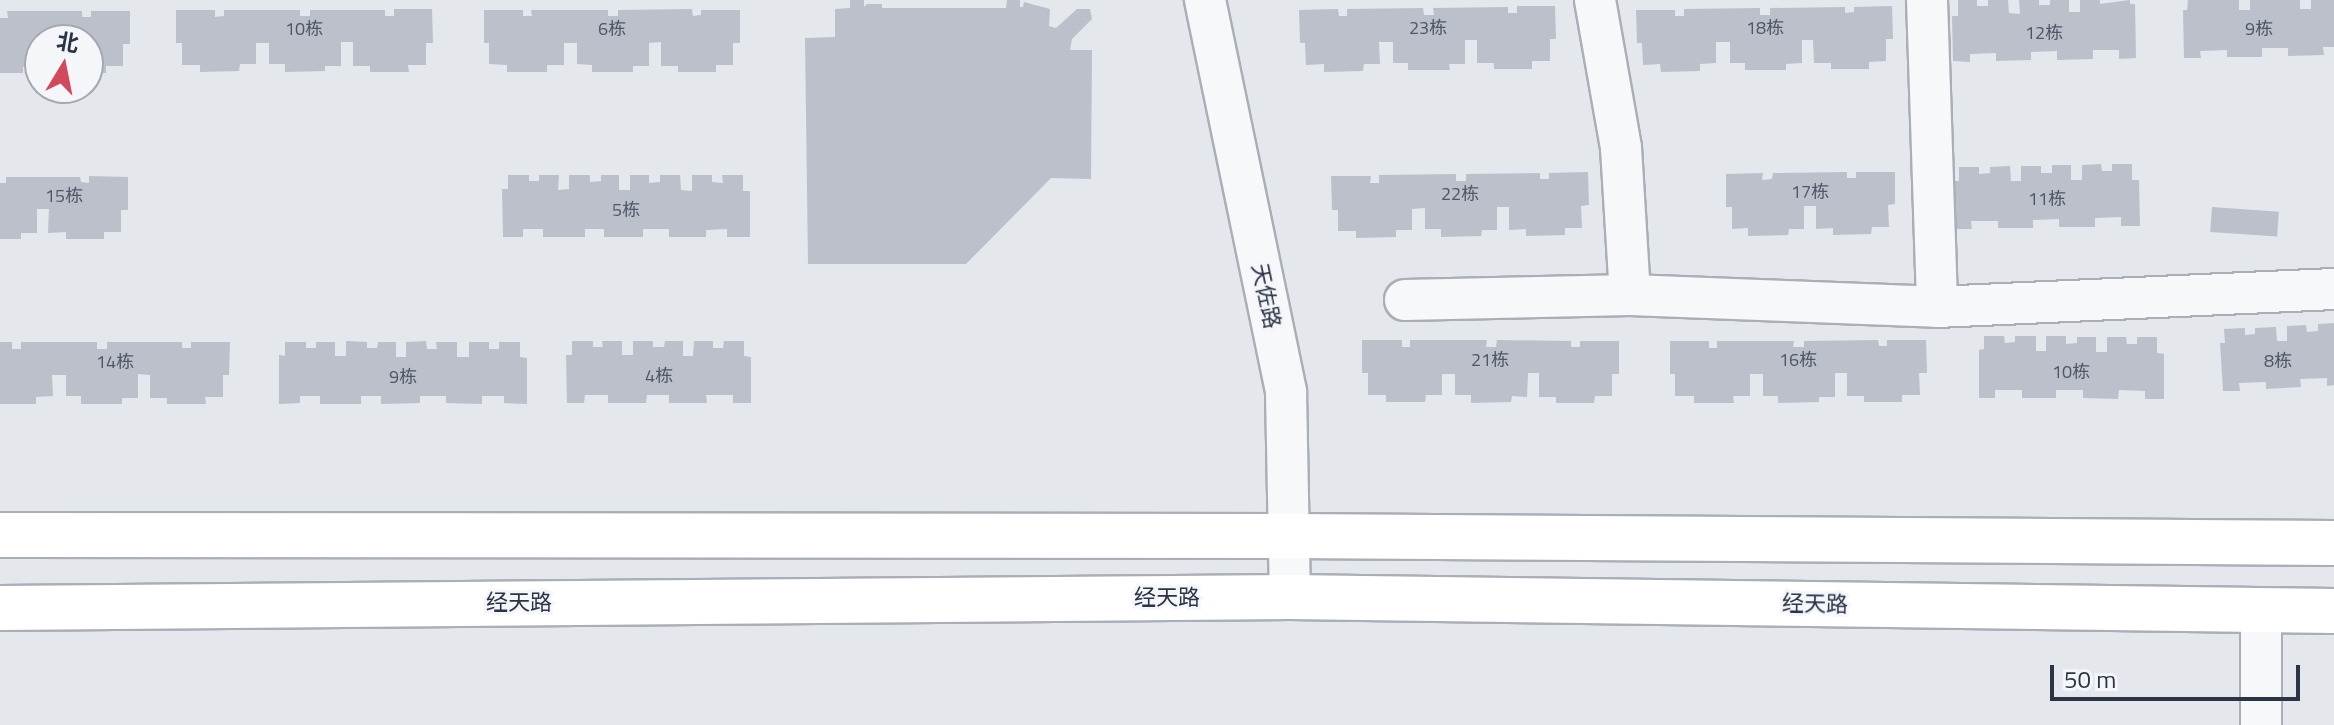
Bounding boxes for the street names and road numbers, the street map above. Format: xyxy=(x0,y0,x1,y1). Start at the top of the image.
street label: 天佐路 xyxy=(1246,261,1286,331)
street label: 经天路 xyxy=(1134,585,1200,611)
street label: 经天路 xyxy=(486,590,552,616)
street label: 经天路 xyxy=(1782,590,1848,618)

